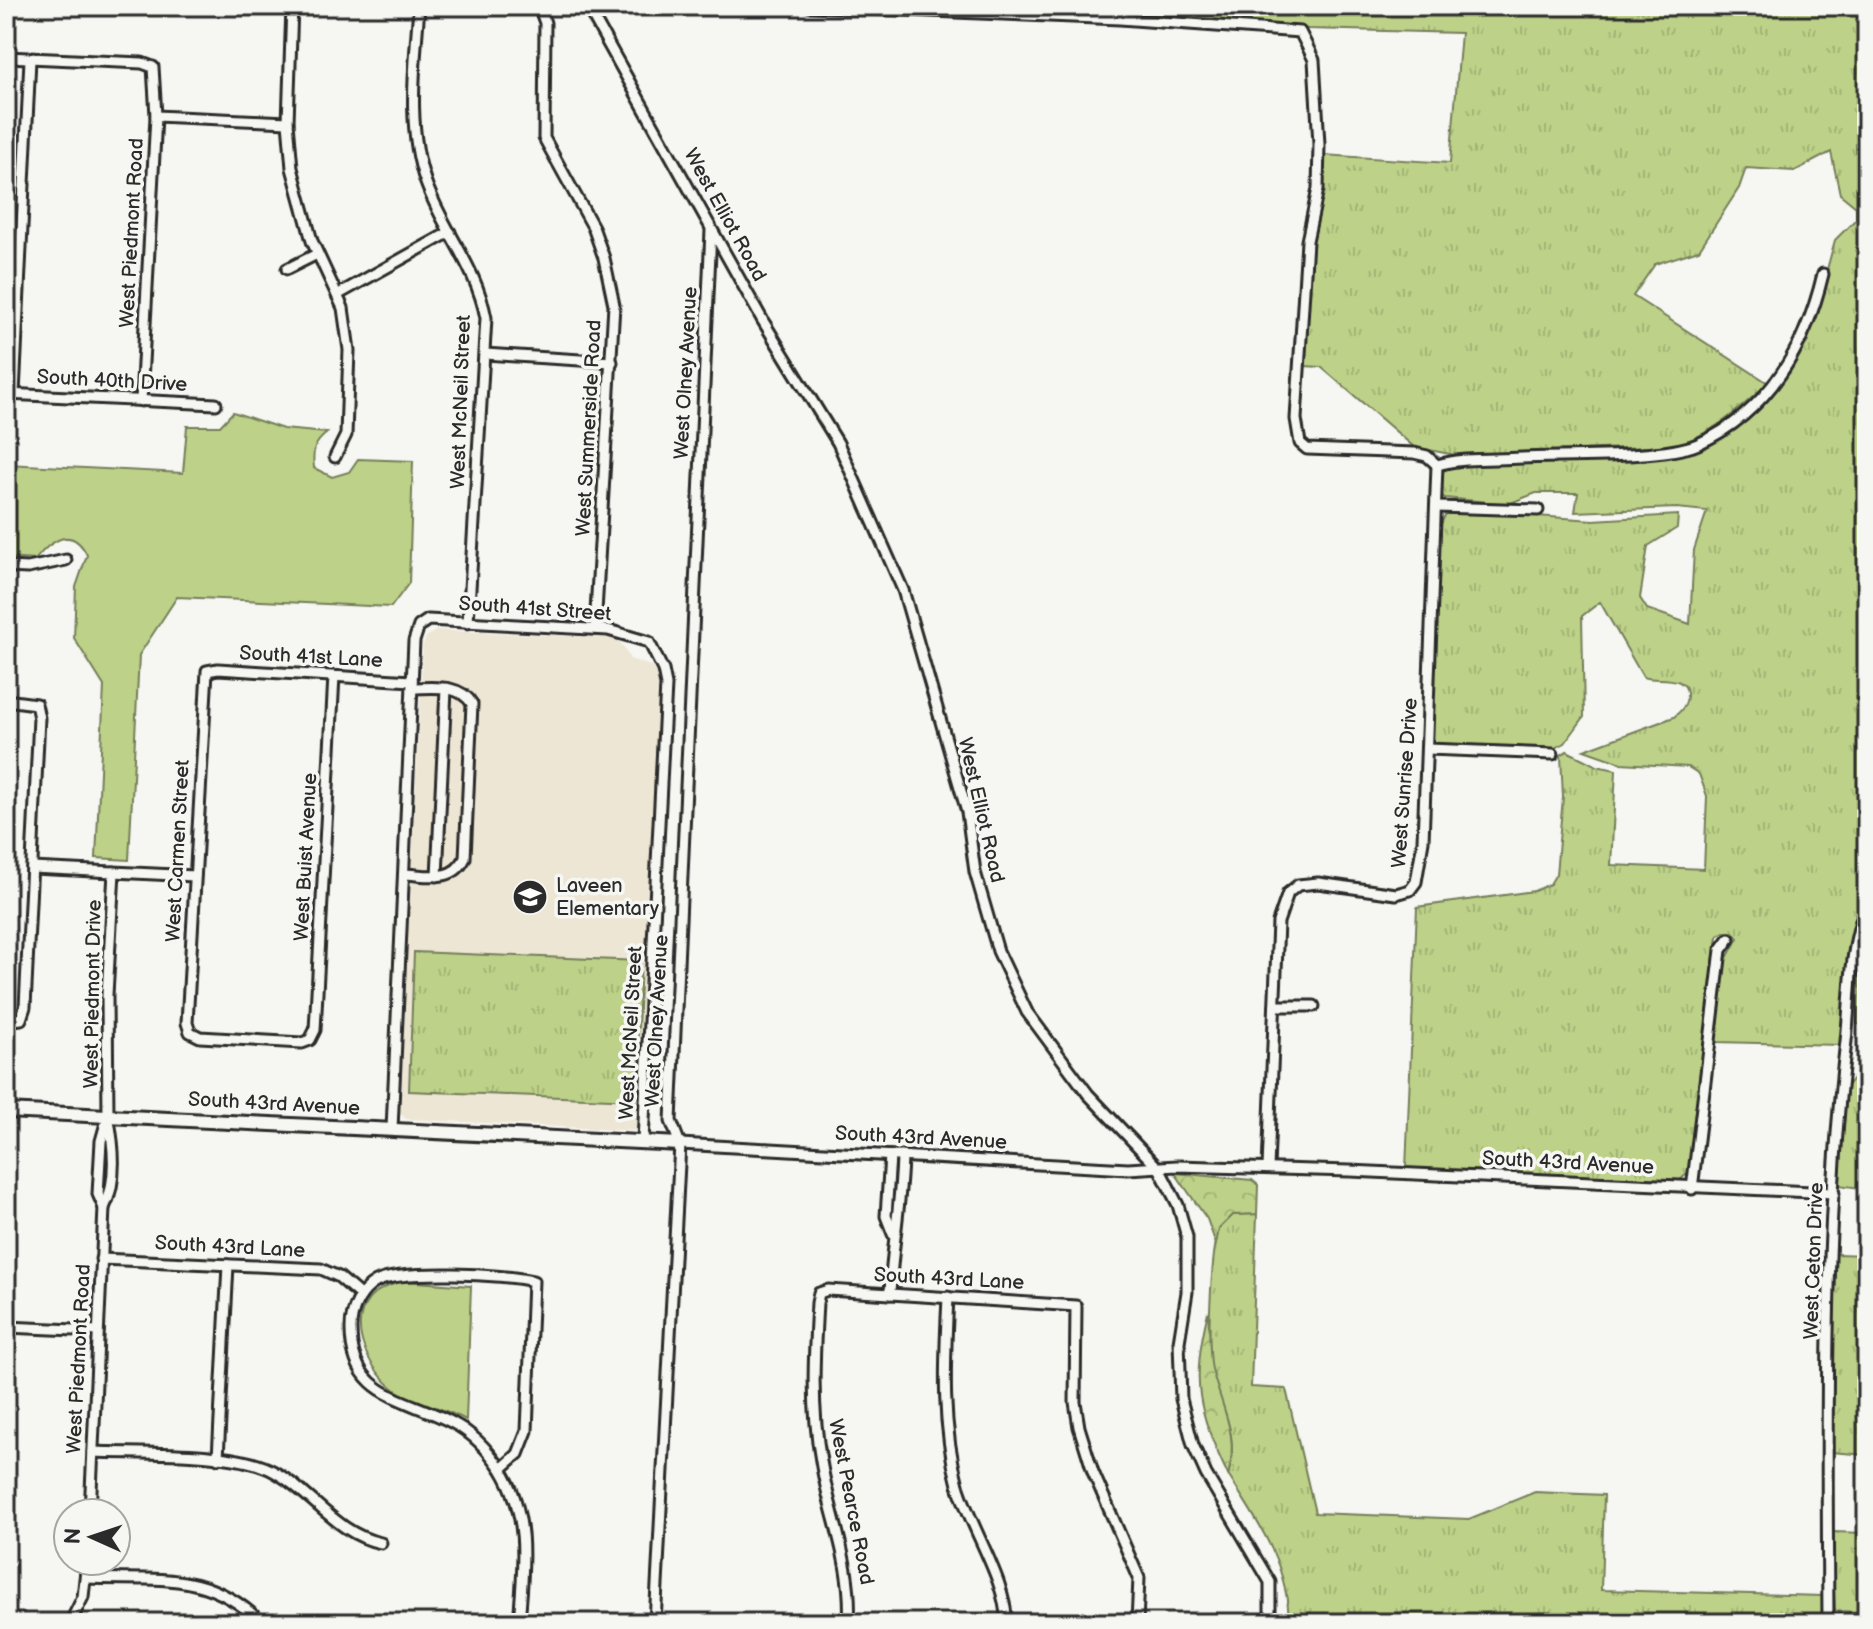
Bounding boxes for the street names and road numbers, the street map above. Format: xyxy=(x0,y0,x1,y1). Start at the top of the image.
street label: West Piedmont Road xyxy=(115,137,149,329)
street label: West Elliot Road xyxy=(679,144,771,286)
street label: West Olney Avenue xyxy=(669,286,703,460)
street label: West McNeil Street xyxy=(446,315,476,489)
street label: West Summerside Road xyxy=(571,319,607,537)
street label: South 40th Drive xyxy=(36,365,188,397)
street label: South 41st Street xyxy=(458,592,612,626)
street label: South 41st Lane xyxy=(239,641,384,673)
street label: West Sunrise Drive xyxy=(1387,697,1423,869)
street label: West Elliot Road xyxy=(953,735,1009,885)
street label: West Carmen Street xyxy=(161,759,195,943)
street label: West Buist Avenue xyxy=(290,772,322,942)
street label: West Piedmont Drive xyxy=(79,899,107,1089)
street label: West Olney Avenue xyxy=(640,934,674,1108)
street label: West McNeil Street xyxy=(614,945,648,1121)
street label: South 43rd Avenue xyxy=(187,1088,361,1120)
street label: South 43rd Avenue xyxy=(834,1122,1008,1154)
street label: South 43rd Avenue xyxy=(1481,1147,1655,1179)
street label: West Ceton Drive xyxy=(1799,1182,1829,1340)
street label: South 43rd Lane xyxy=(154,1231,306,1263)
street label: West Piedmont Road xyxy=(62,1263,96,1455)
street label: South 43rd Lane xyxy=(873,1263,1025,1295)
street label: West Pearce Road xyxy=(823,1417,879,1587)

